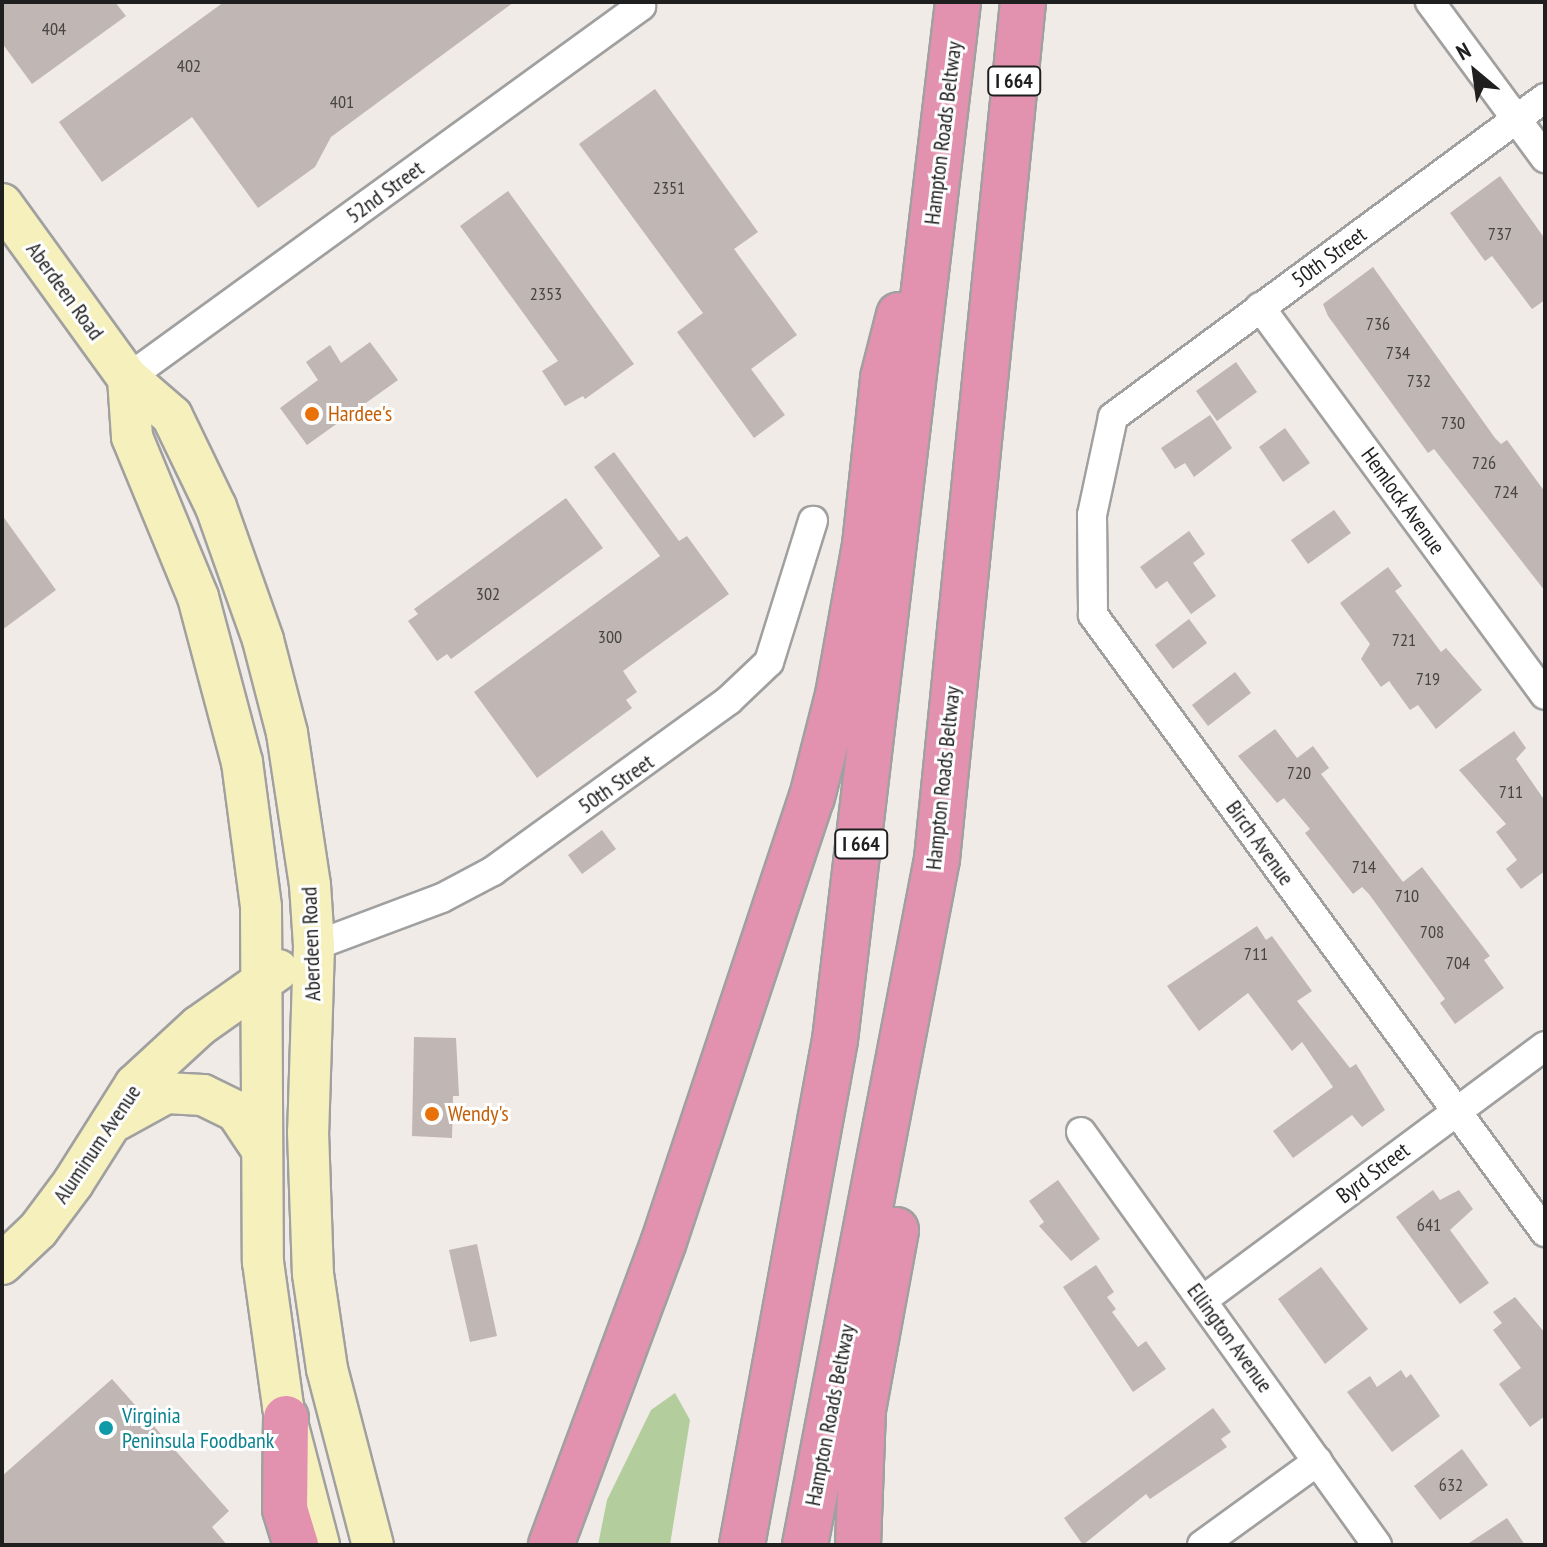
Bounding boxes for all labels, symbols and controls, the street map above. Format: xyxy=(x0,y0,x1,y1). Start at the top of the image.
house number: 404 xyxy=(42,18,66,40)
north arrow xyxy=(1435,32,1515,112)
text: N xyxy=(1451,36,1475,66)
street label: Hampton Roads Beltway xyxy=(919,40,967,226)
house number: 402 xyxy=(177,55,201,77)
road number: I 664 xyxy=(986,65,1042,97)
house number: 401 xyxy=(330,91,354,113)
street label: 52nd Street xyxy=(341,155,429,229)
house number: 2351 xyxy=(653,177,685,199)
street label: 50th Street xyxy=(1287,221,1371,293)
house number: 737 xyxy=(1488,223,1512,245)
street label: Aberdeen Road xyxy=(21,237,109,345)
house number: 2353 xyxy=(530,283,562,305)
house number: 736 xyxy=(1366,313,1390,335)
house number: 734 xyxy=(1386,342,1410,364)
house number: 732 xyxy=(1407,370,1431,392)
place label: Hardee's xyxy=(328,401,392,427)
marker: Hardee's xyxy=(303,405,321,423)
house number: 730 xyxy=(1441,412,1465,434)
street label: Hemlock Avenue xyxy=(1355,442,1451,560)
house number: 726 xyxy=(1472,452,1496,474)
house number: 724 xyxy=(1494,481,1518,503)
house number: 302 xyxy=(476,583,500,605)
house number: 300 xyxy=(598,626,622,648)
house number: 721 xyxy=(1392,629,1416,651)
house number: 719 xyxy=(1416,668,1440,690)
street label: Hampton Roads Beltway xyxy=(920,685,966,871)
street label: 50th Street xyxy=(573,749,659,819)
house number: 720 xyxy=(1287,762,1311,784)
house number: 711 xyxy=(1499,781,1523,803)
street label: Birch Avenue xyxy=(1220,795,1300,891)
road number: I 664 xyxy=(833,828,889,860)
house number: 714 xyxy=(1352,856,1376,878)
house number: 710 xyxy=(1395,885,1419,907)
street label: Aberdeen Road xyxy=(296,886,326,1002)
house number: 708 xyxy=(1420,921,1444,943)
house number: 711 xyxy=(1244,943,1268,965)
house number: 704 xyxy=(1446,952,1470,974)
street label: Aluminum Avenue xyxy=(47,1079,147,1209)
place label: Wendy's xyxy=(448,1101,509,1127)
marker: Wendy's xyxy=(423,1105,441,1123)
street label: Byrd Street xyxy=(1331,1137,1415,1209)
house number: 641 xyxy=(1417,1214,1441,1236)
street label: Ellington Avenue xyxy=(1181,1278,1279,1398)
street label: Hampton Roads Beltway xyxy=(799,1322,861,1508)
place label: Virginia Peninsula Foodbank xyxy=(122,1402,274,1454)
marker: Virginia Peninsula Foodbank xyxy=(97,1419,115,1437)
house number: 632 xyxy=(1439,1474,1463,1496)

